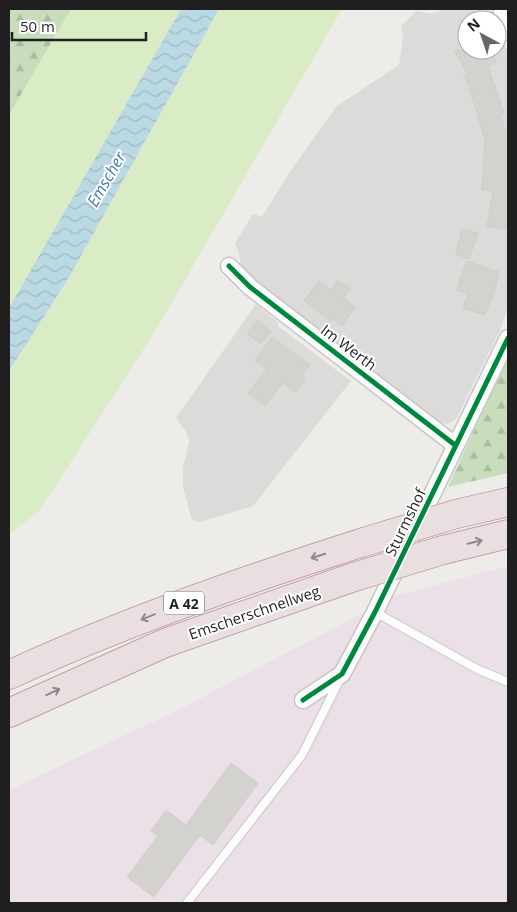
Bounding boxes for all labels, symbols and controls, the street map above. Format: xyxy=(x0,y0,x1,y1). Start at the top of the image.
scale bar xyxy=(12,10,146,42)
north arrow xyxy=(457,10,507,60)
text: N xyxy=(463,14,484,36)
text: 50 m xyxy=(20,16,55,36)
water label: Emscher xyxy=(82,147,131,210)
street label: Im Werth xyxy=(317,319,381,375)
street label: Sturmshof xyxy=(380,484,430,559)
one-way arrow xyxy=(467,537,483,546)
one-way arrow xyxy=(310,552,326,562)
street label: Emscherschnellweg xyxy=(186,580,322,644)
road number: A 42 xyxy=(164,592,204,614)
one-way arrow xyxy=(141,613,156,622)
one-way arrow xyxy=(45,687,60,696)

